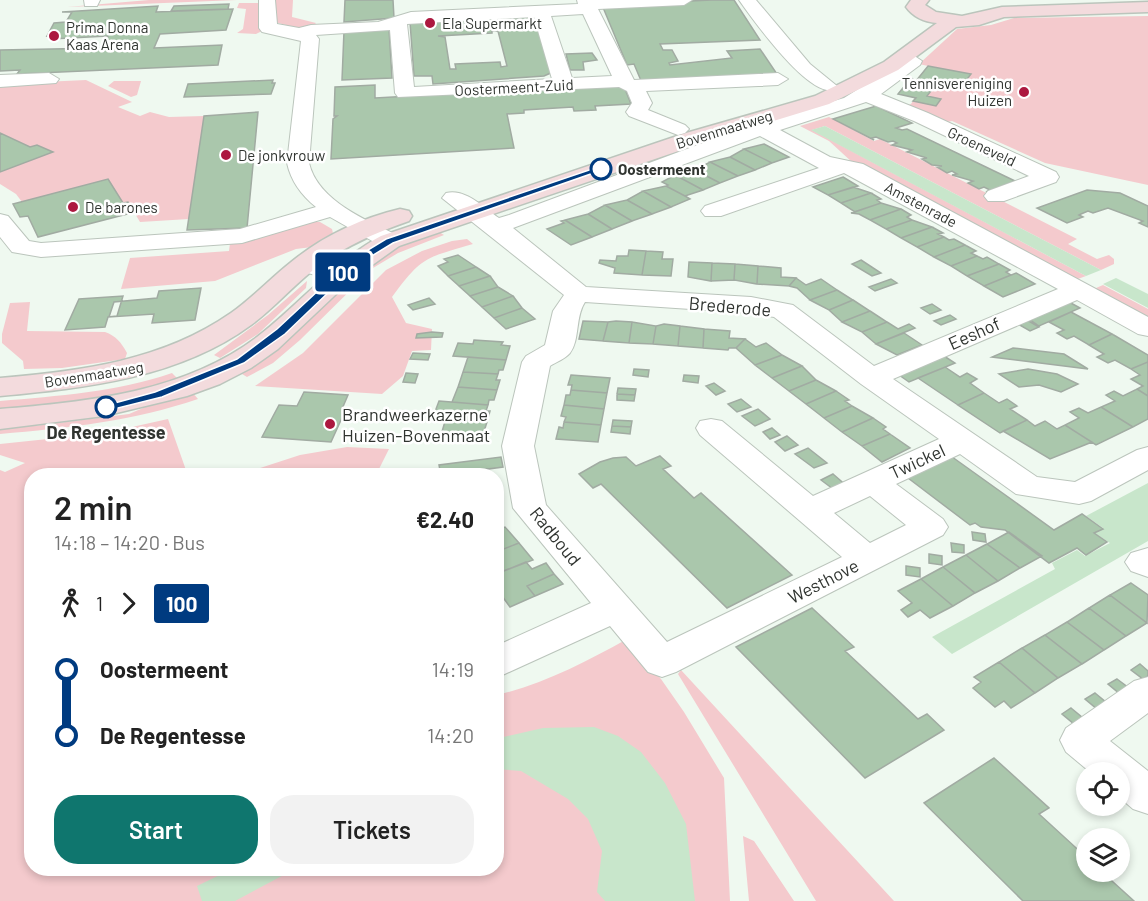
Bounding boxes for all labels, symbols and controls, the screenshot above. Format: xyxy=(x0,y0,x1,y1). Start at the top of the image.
place label: Ela Supermarkt xyxy=(442,14,542,32)
marker: Ela Supermarkt xyxy=(423,16,437,30)
place label: Prima Donna Kaas Arena xyxy=(66,18,149,53)
marker: Prima Donna Kaas Arena xyxy=(47,29,61,43)
place label: Tennisvereniging Huizen xyxy=(902,74,1012,109)
street label: Oostermeent-Zuid xyxy=(454,75,574,99)
marker: Tennisvereniging Huizen xyxy=(1017,85,1031,99)
street label: Bovenmaatweg xyxy=(674,106,774,152)
street label: Groeneveld xyxy=(945,122,1019,170)
place label: De jonkvrouw xyxy=(238,146,325,164)
marker: De jonkvrouw xyxy=(219,148,233,162)
marker: Oostermeent xyxy=(590,158,612,180)
place label: Oostermeent xyxy=(618,160,706,178)
street label: Amstenrade xyxy=(882,177,960,231)
place label: De barones xyxy=(85,198,158,216)
marker: De barones xyxy=(66,200,80,214)
line badge: 100 xyxy=(308,252,378,292)
text: 100 xyxy=(327,260,359,285)
street label: Brederode xyxy=(688,291,772,321)
street label: Eeshof xyxy=(945,312,1003,354)
street label: Bovenmaatweg xyxy=(43,357,145,391)
marker: De Regentesse xyxy=(95,396,117,418)
place label: Brandweerkazerne Huizen-Bovenmaat xyxy=(342,403,490,446)
marker: Brandweerkazerne Huizen-Bovenmaat xyxy=(323,417,337,431)
place label: De Regentesse xyxy=(46,421,166,443)
street label: Twickel xyxy=(886,439,948,483)
text: 2 min xyxy=(54,487,133,527)
street label: Radboud xyxy=(526,502,586,570)
text: €2.40 xyxy=(416,506,474,532)
text: 14:18 – 14:20 · Bus xyxy=(54,530,205,554)
street label: Westhove xyxy=(784,554,862,608)
icon: walk xyxy=(54,587,87,620)
icon: forward xyxy=(112,587,145,620)
text: 1 xyxy=(96,591,103,615)
text: 100 xyxy=(166,591,197,616)
text: Oostermeent xyxy=(100,656,228,682)
text: 14:19 xyxy=(432,657,474,681)
text: De Regentesse xyxy=(100,722,246,748)
text: 14:20 xyxy=(427,723,474,747)
map controls xyxy=(1076,762,1130,882)
button: locate xyxy=(1076,762,1130,816)
button: Start xyxy=(54,795,258,864)
button: Tickets xyxy=(270,795,474,864)
button: layers xyxy=(1076,828,1130,882)

